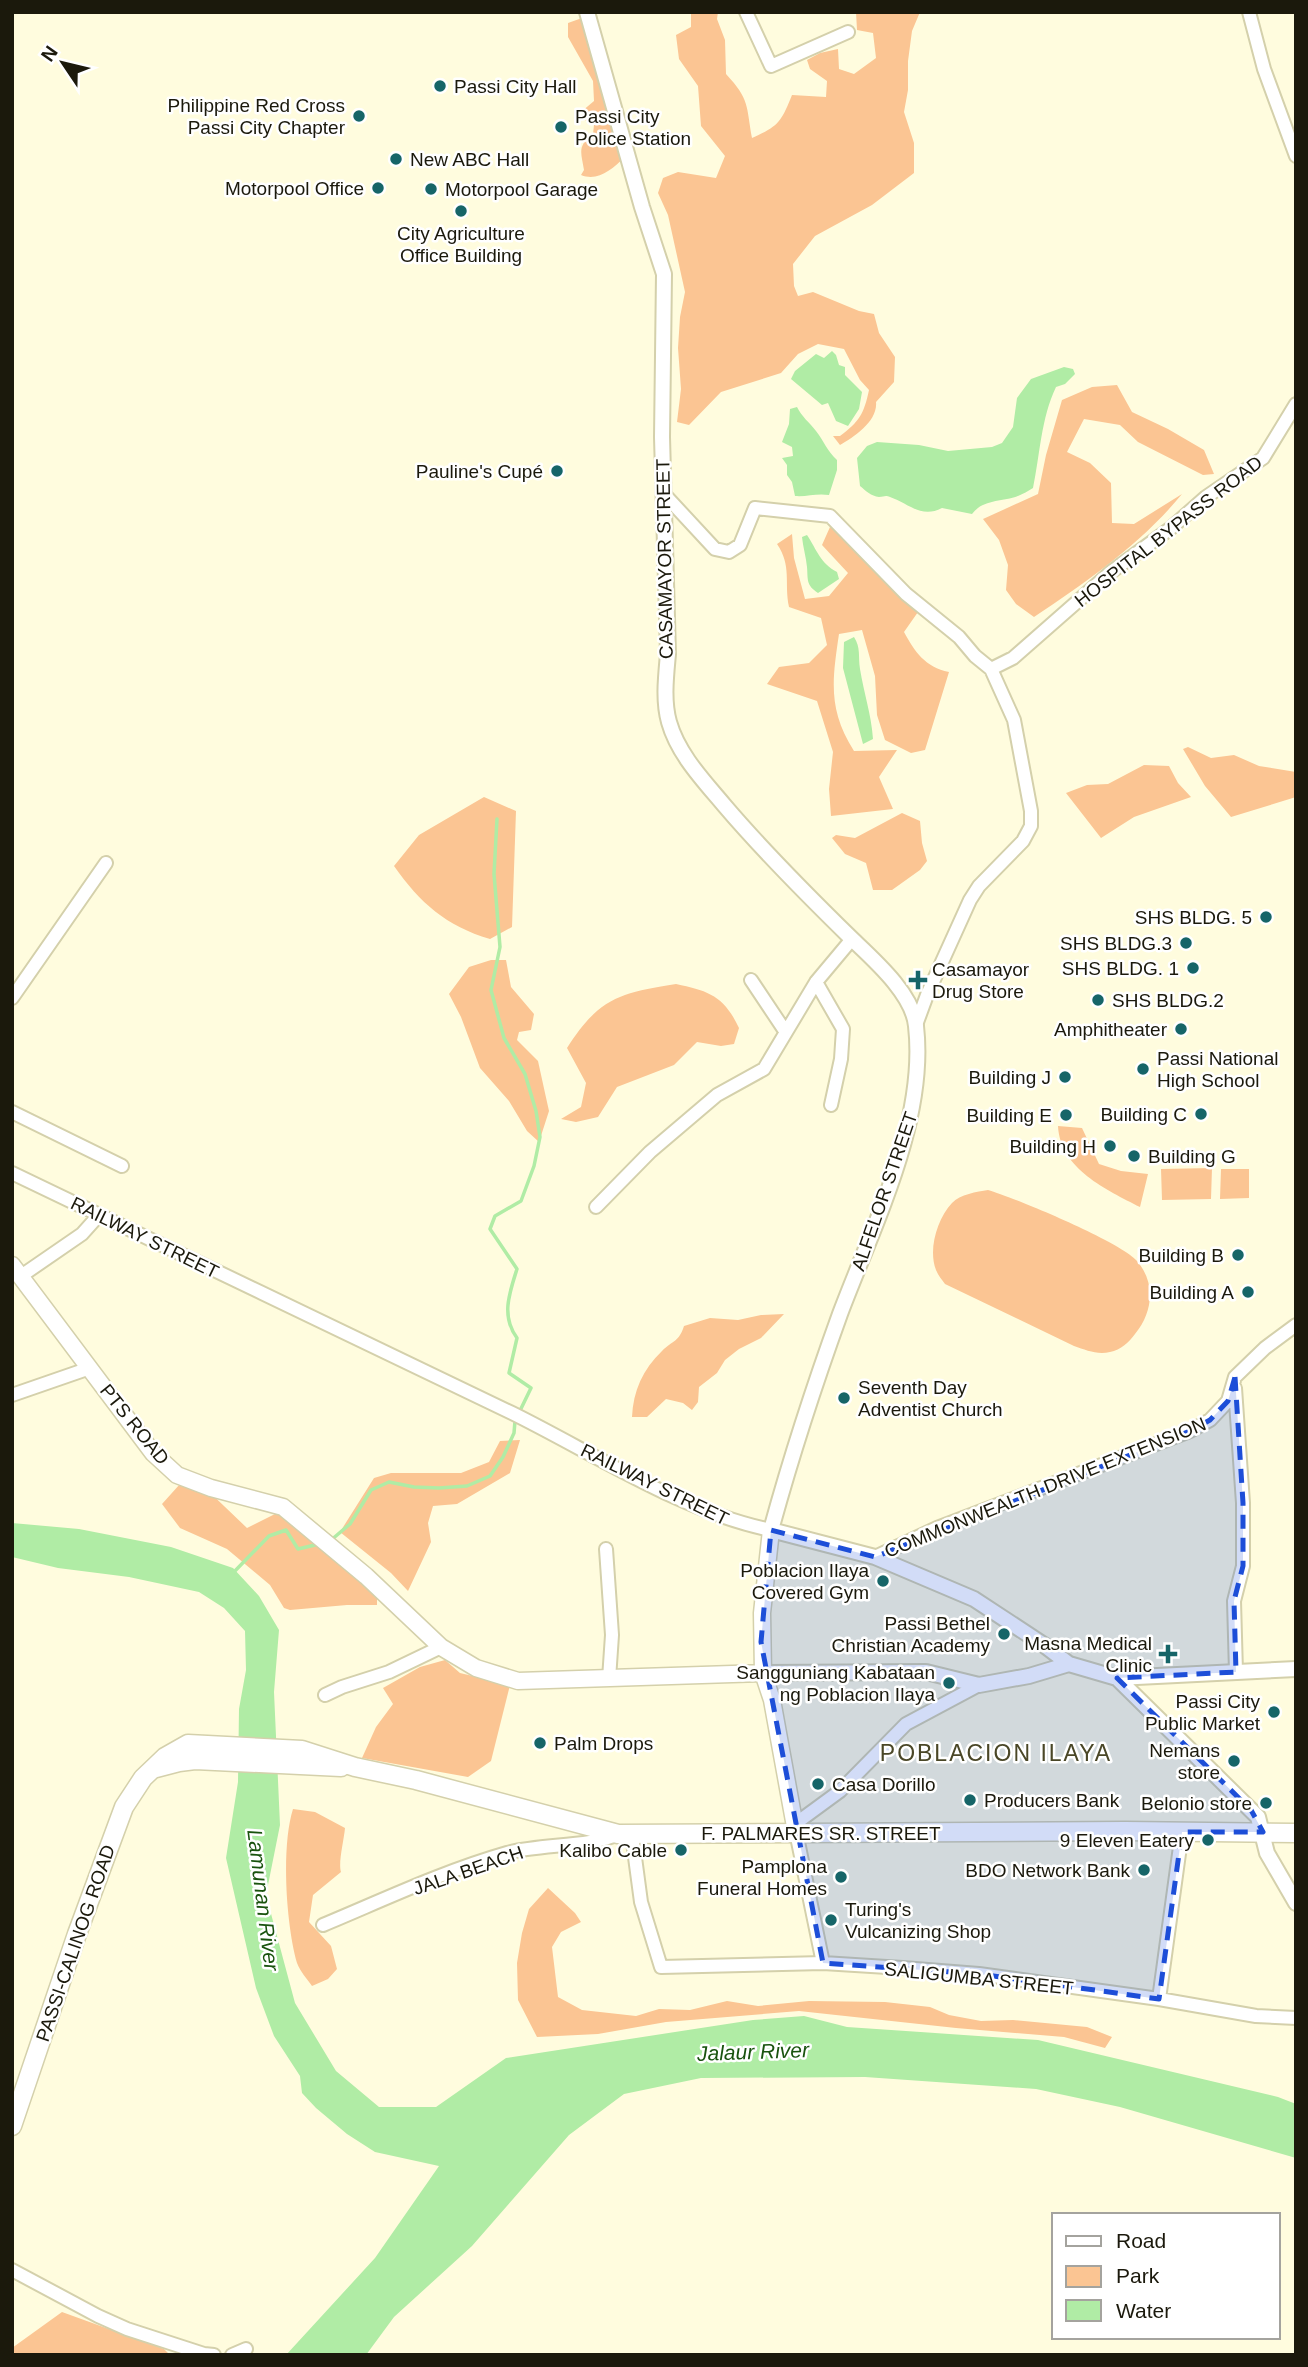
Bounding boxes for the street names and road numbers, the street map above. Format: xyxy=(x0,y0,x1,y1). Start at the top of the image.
street label: HOSPITAL BYPASS ROAD xyxy=(1070,452,1266,611)
street label: CASAMAYOR STREET xyxy=(652,458,677,659)
street label: ALFELOR STREET xyxy=(847,1109,922,1273)
street label: RAILWAY STREET xyxy=(67,1193,222,1283)
street label: PTS ROAD xyxy=(96,1380,173,1469)
street label: COMMONWEALTH DRIVE EXTENSION xyxy=(881,1413,1209,1562)
street label: RAILWAY STREET xyxy=(577,1440,732,1530)
street label: F. PALMARES SR. STREET xyxy=(701,1823,941,1844)
street label: PASSI-CALINOG ROAD xyxy=(32,1842,119,2044)
street label: JALA BEACH xyxy=(410,1842,526,1899)
street label: SALIGUMBA STREET xyxy=(883,1958,1075,1999)

